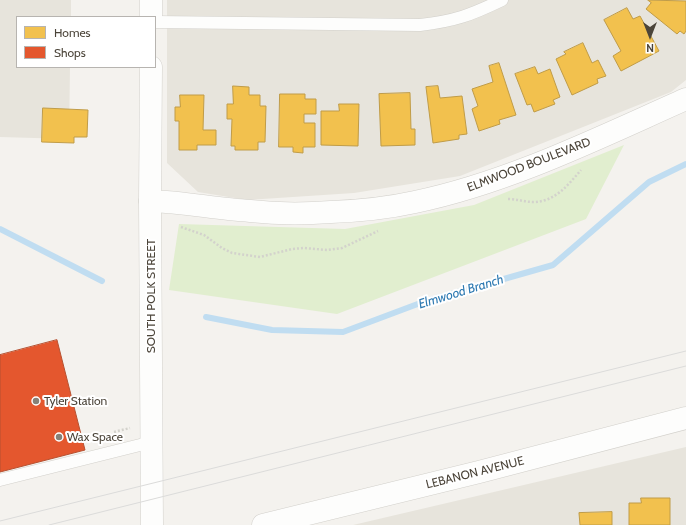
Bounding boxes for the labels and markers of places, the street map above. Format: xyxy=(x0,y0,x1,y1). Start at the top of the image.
place label: Tyler Station xyxy=(44,394,107,408)
marker: Tyler Station xyxy=(31,396,41,406)
place label: Wax Space xyxy=(67,430,123,444)
marker: Wax Space xyxy=(54,432,64,442)

